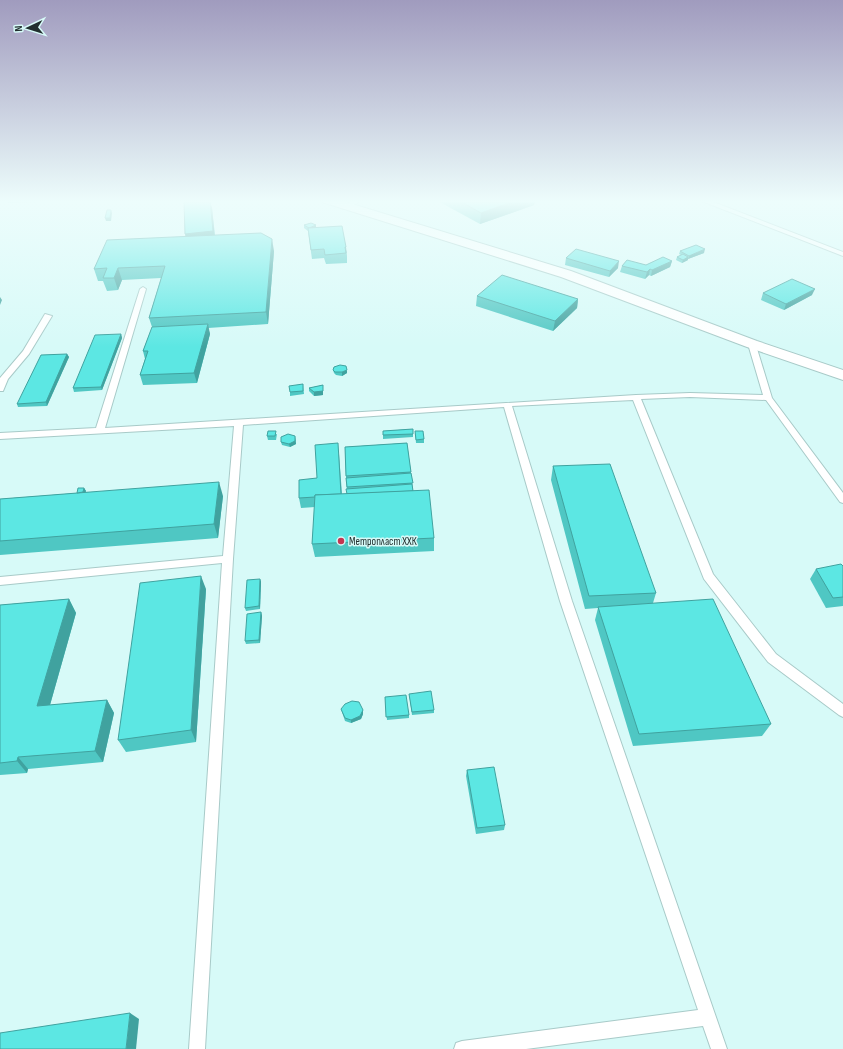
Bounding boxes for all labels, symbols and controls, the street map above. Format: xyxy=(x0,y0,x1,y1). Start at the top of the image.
north arrow xyxy=(8,8,48,48)
text: N xyxy=(12,25,25,32)
place label: Метропласт ХХК xyxy=(349,535,417,548)
marker: Метропласт ХХК xyxy=(336,536,346,546)

